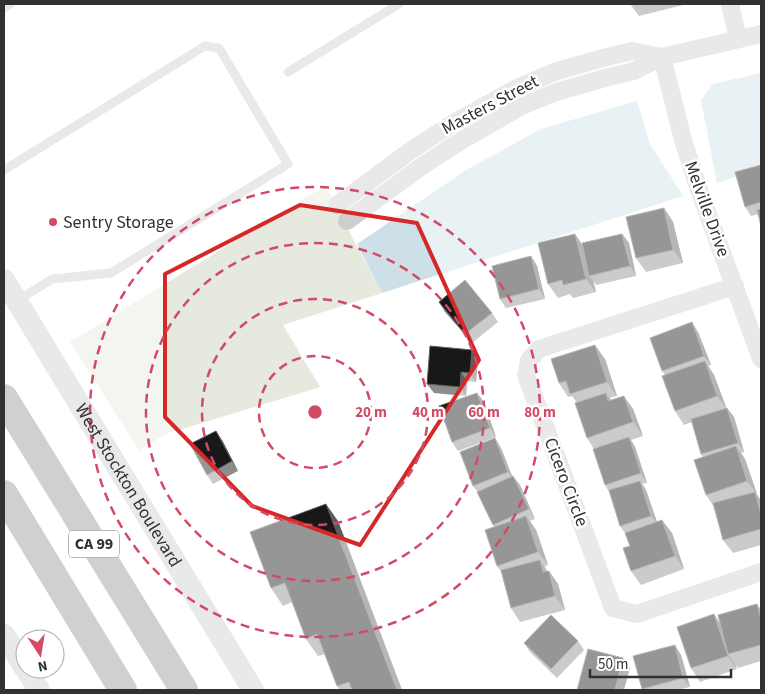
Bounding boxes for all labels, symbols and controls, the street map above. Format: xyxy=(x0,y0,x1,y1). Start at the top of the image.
street label: Masters Street xyxy=(437,69,543,141)
street label: Melville Drive xyxy=(678,158,736,260)
place label: Sentry Storage xyxy=(63,210,174,235)
marker: Sentry Storage xyxy=(47,216,59,228)
street label: West Stockton Boulevard xyxy=(69,398,188,572)
text: 20 m xyxy=(355,402,387,423)
text: 40 m xyxy=(412,402,444,423)
text: 60 m xyxy=(468,402,500,423)
text: 80 m xyxy=(524,402,556,423)
centre of rings xyxy=(306,403,324,421)
street label: Cicero Circle xyxy=(538,434,594,530)
road number: CA 99 xyxy=(69,530,119,558)
north arrow xyxy=(15,629,65,679)
scale bar xyxy=(590,646,731,678)
text: 50 m xyxy=(598,654,628,675)
text: N xyxy=(36,655,49,676)

